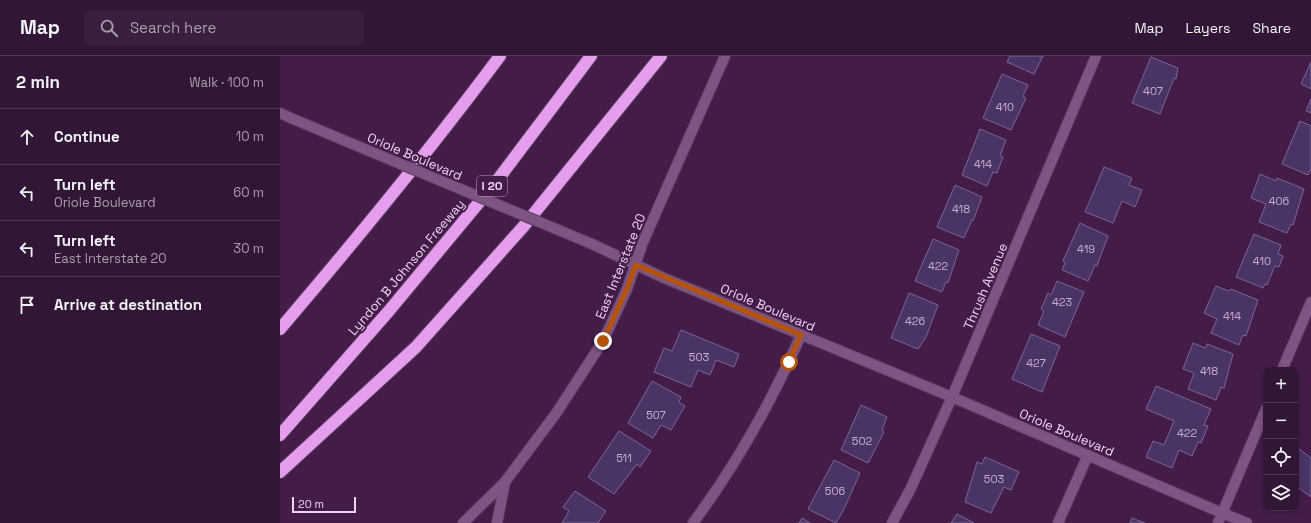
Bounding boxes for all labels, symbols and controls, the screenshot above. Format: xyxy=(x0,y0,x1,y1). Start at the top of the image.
search box xyxy=(84,10,364,46)
text: Map xyxy=(20,15,60,40)
icon: search xyxy=(98,17,120,39)
text: Search here xyxy=(130,18,216,37)
text: Map xyxy=(1134,19,1164,37)
text: Layers xyxy=(1186,19,1230,37)
text: Share xyxy=(1252,19,1291,37)
text: 2 min xyxy=(16,71,60,93)
text: Walk · 100 m xyxy=(189,74,264,91)
house number: 407 xyxy=(1143,84,1163,98)
house number: 410 xyxy=(996,100,1014,114)
icon: ahead xyxy=(16,126,38,148)
text: Continue xyxy=(54,127,120,146)
text: 10 m xyxy=(236,128,264,145)
street label: Oriole Boulevard xyxy=(365,129,465,184)
house number: 414 xyxy=(974,157,992,171)
text: Turn left xyxy=(54,175,116,194)
road number: I 20 xyxy=(477,176,507,196)
icon: left xyxy=(16,182,38,204)
text: 60 m xyxy=(233,184,264,201)
text: Oriole Boulevard xyxy=(54,194,156,211)
house number: 406 xyxy=(1269,194,1290,208)
street label: Lyndon B Johnson Freeway xyxy=(344,196,468,339)
house number: 418 xyxy=(952,202,970,216)
street label: East Interstate 20 xyxy=(591,211,649,322)
text: Turn left xyxy=(54,231,116,250)
icon: left xyxy=(16,238,38,260)
text: 30 m xyxy=(233,240,264,257)
street label: Thrush Avenue xyxy=(960,240,1011,332)
house number: 419 xyxy=(1077,242,1095,256)
text: East Interstate 20 xyxy=(54,250,167,267)
house number: 410 xyxy=(1253,254,1271,268)
house number: 422 xyxy=(928,259,948,273)
street label: Oriole Boulevard xyxy=(718,280,818,335)
icon: arrive xyxy=(16,294,38,316)
text: Arrive at destination xyxy=(54,295,202,314)
house number: 423 xyxy=(1052,295,1072,309)
house number: 414 xyxy=(1223,309,1241,323)
house number: 426 xyxy=(905,314,925,328)
route end xyxy=(594,332,612,350)
house number: 503 xyxy=(689,350,709,364)
route start xyxy=(780,353,798,371)
house number: 427 xyxy=(1026,356,1046,370)
house number: 418 xyxy=(1200,364,1218,378)
map controls xyxy=(1263,367,1299,511)
button: + xyxy=(1263,367,1299,403)
button: − xyxy=(1263,403,1299,439)
street label: Oriole Boulevard xyxy=(1017,405,1117,460)
house number: 507 xyxy=(646,408,666,422)
house number: 422 xyxy=(1177,426,1197,440)
house number: 502 xyxy=(852,434,872,448)
button: locate xyxy=(1263,439,1299,475)
house number: 511 xyxy=(616,451,632,465)
house number: 503 xyxy=(984,472,1004,486)
button: layers xyxy=(1263,475,1299,511)
house number: 506 xyxy=(825,484,845,498)
scale bar xyxy=(292,495,356,514)
text: 20 m xyxy=(298,497,324,511)

